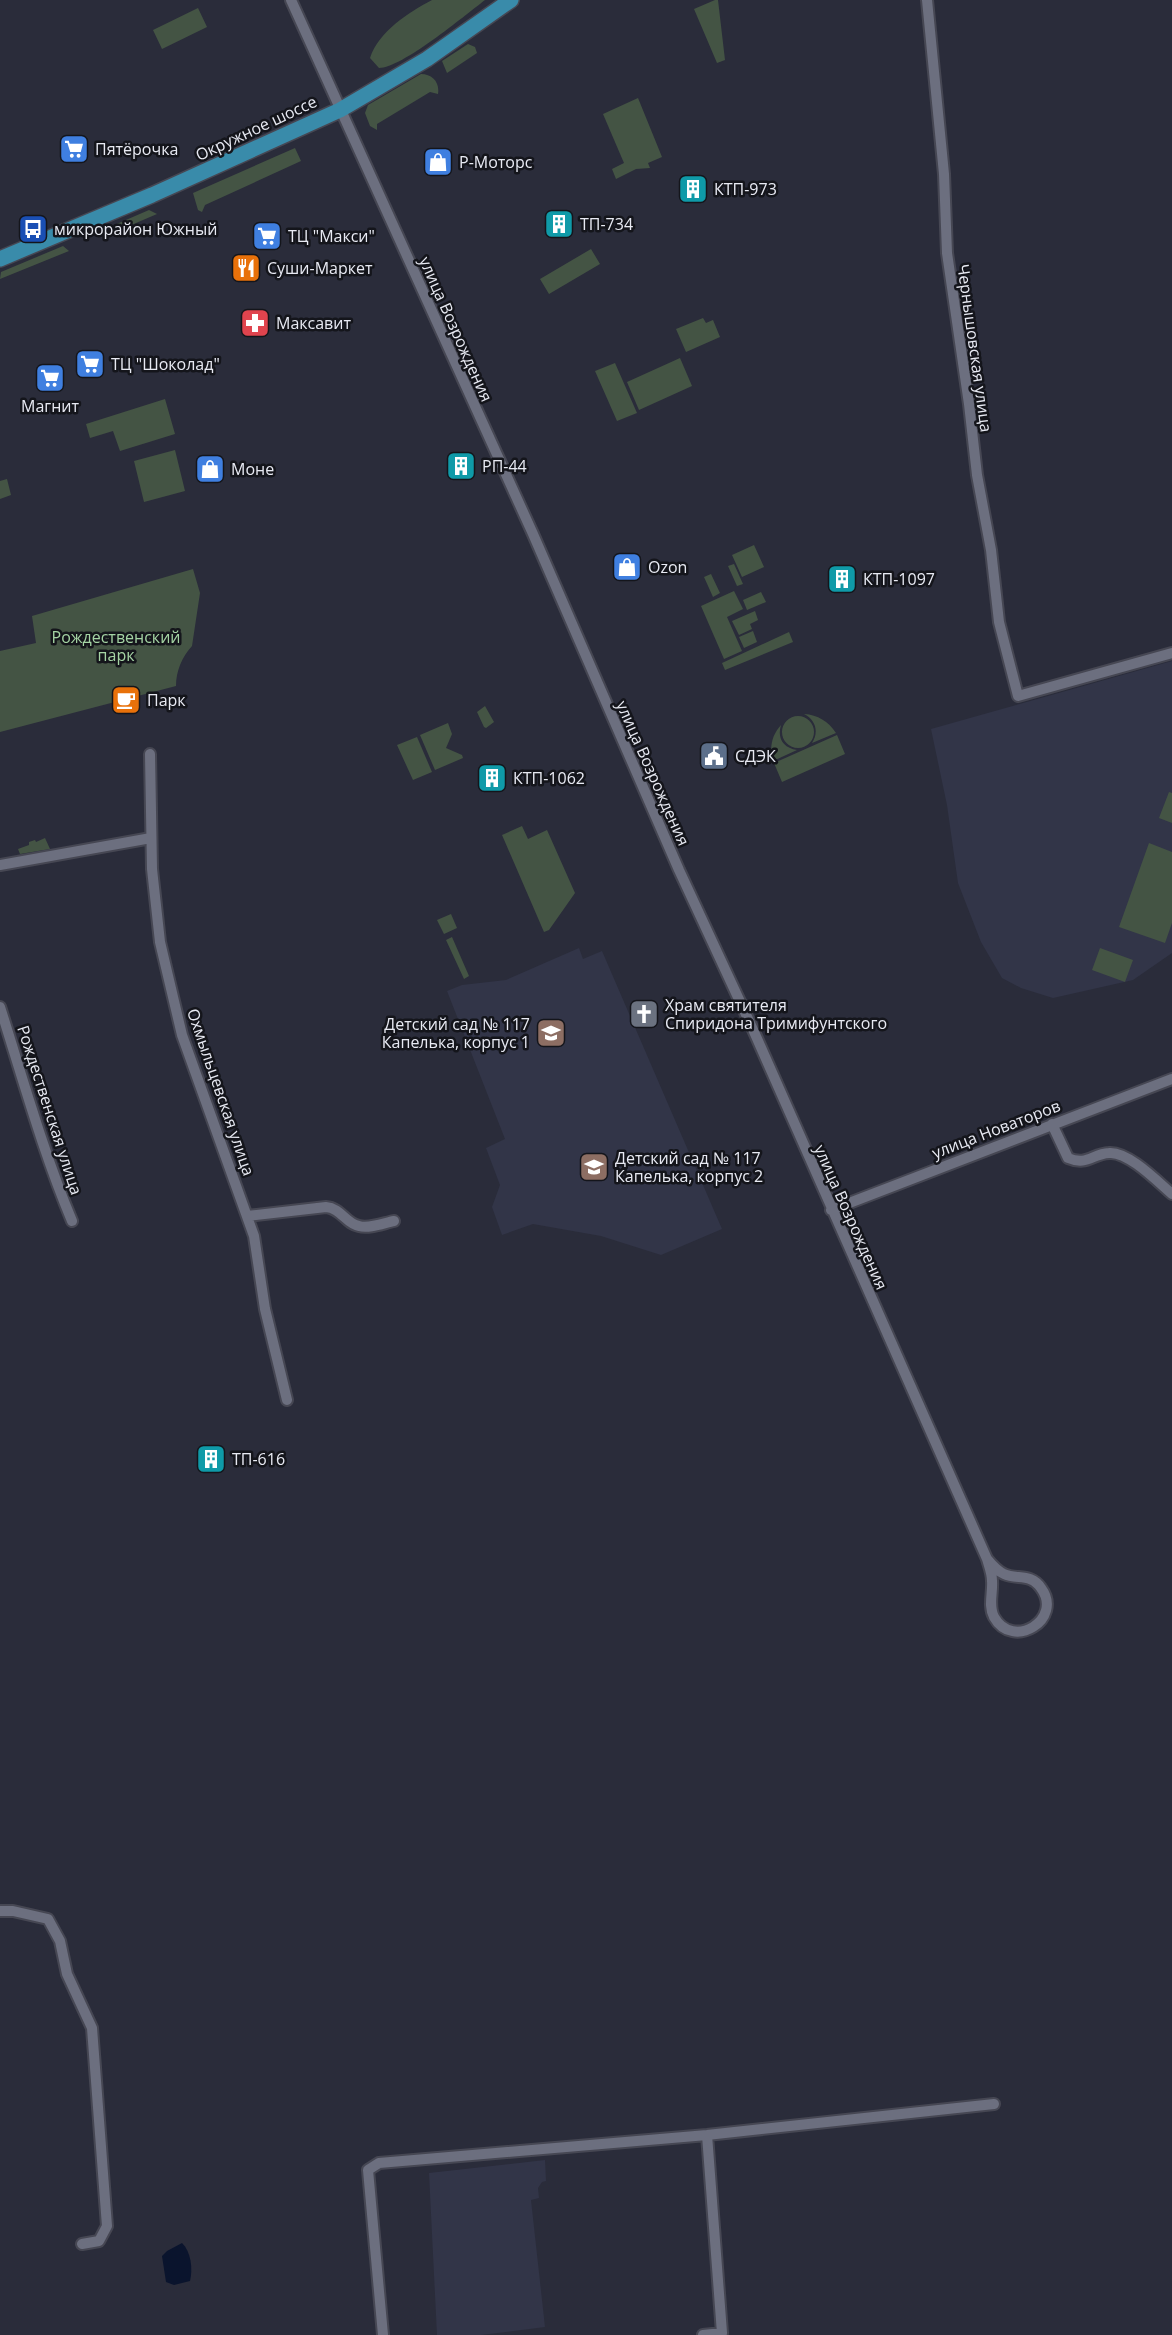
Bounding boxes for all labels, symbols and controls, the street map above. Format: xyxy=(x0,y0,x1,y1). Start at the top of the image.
street label: Окружное шоссе xyxy=(192,90,320,166)
supermarket icon: Пятёрочка xyxy=(58,133,90,165)
place label: Пятёрочка xyxy=(95,138,178,160)
shop icon: Р-Моторс xyxy=(422,146,454,178)
place label: Р-Моторс xyxy=(459,151,533,173)
building icon: КТП-973 xyxy=(677,173,709,205)
place label: КТП-973 xyxy=(714,178,777,200)
building icon: ТП-734 xyxy=(543,208,575,240)
bus stop icon: микрорайон Южный xyxy=(17,213,49,245)
place label: ТП-734 xyxy=(580,213,633,235)
place label: микрорайон Южный xyxy=(54,218,217,240)
supermarket icon: ТЦ "Макси" xyxy=(251,220,283,252)
place label: ТЦ "Макси" xyxy=(288,225,375,247)
restaurant icon: Суши-Маркет xyxy=(230,252,262,284)
street label: улица Возрождения xyxy=(414,253,498,405)
place label: Суши-Маркет xyxy=(267,257,373,279)
street label: Чернышовская улица xyxy=(952,263,998,433)
pharmacy icon: Максавит xyxy=(239,307,271,339)
place label: Максавит xyxy=(276,312,351,334)
supermarket icon: ТЦ "Шоколад" xyxy=(74,348,106,380)
place label: ТЦ "Шоколад" xyxy=(111,353,220,375)
supermarket icon: Магнит xyxy=(34,362,66,394)
place label: Магнит xyxy=(21,395,79,417)
building icon: РП-44 xyxy=(445,450,477,482)
shop icon: Моне xyxy=(194,453,226,485)
place label: РП-44 xyxy=(482,455,527,477)
place label: Моне xyxy=(231,458,274,480)
shop icon: Ozon xyxy=(611,551,643,583)
place label: Ozon xyxy=(648,556,687,578)
building icon: КТП-1097 xyxy=(826,563,858,595)
place label: КТП-1097 xyxy=(863,568,935,590)
park label: Рождественский парк xyxy=(52,626,180,666)
cafe icon: Парк xyxy=(110,684,142,716)
place label: Парк xyxy=(147,689,186,711)
street label: улица Возрождения xyxy=(611,697,695,849)
public building icon: СДЭК xyxy=(698,740,730,772)
place label: СДЭК xyxy=(735,745,776,767)
building icon: КТП-1062 xyxy=(476,762,508,794)
place label: КТП-1062 xyxy=(513,767,585,789)
place label: Храм святителя Спиридона Тримифунтского xyxy=(665,994,887,1034)
church icon: Храм святителя Спиридона Тримифунтского xyxy=(628,998,660,1030)
street label: Охмыльцевская улица xyxy=(182,1005,260,1179)
place label: Детский сад № 117 Капелька, корпус 1 xyxy=(382,1013,530,1053)
school or university icon: Детский сад № 117 Капелька, корпус 1 xyxy=(535,1017,567,1049)
street label: Рождественская улица xyxy=(12,1023,88,1197)
street label: улица Новаторов xyxy=(929,1094,1063,1164)
street label: улица Возрождения xyxy=(809,1141,893,1293)
place label: Детский сад № 117 Капелька, корпус 2 xyxy=(615,1147,763,1187)
school or university icon: Детский сад № 117 Капелька, корпус 2 xyxy=(578,1151,610,1183)
building icon: ТП-616 xyxy=(195,1443,227,1475)
place label: ТП-616 xyxy=(232,1448,285,1470)

